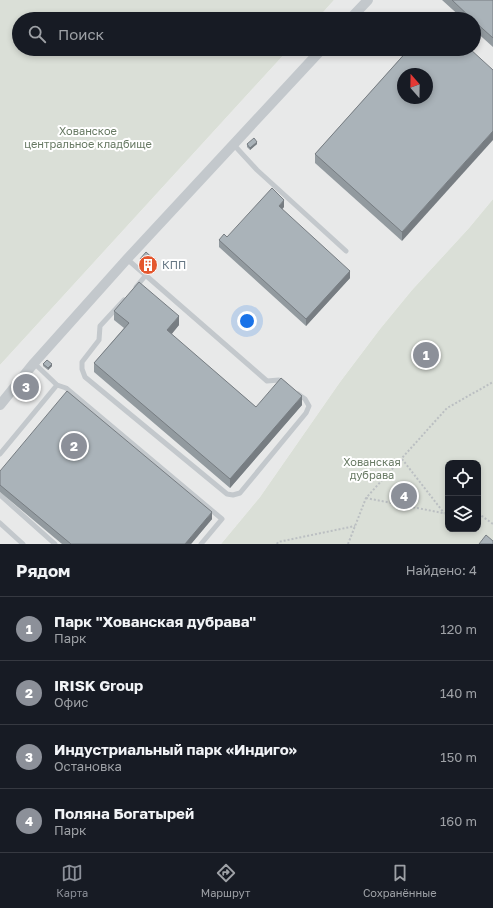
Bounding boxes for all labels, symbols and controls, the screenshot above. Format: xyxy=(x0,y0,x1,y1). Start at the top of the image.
search box xyxy=(12,12,481,56)
icon: search xyxy=(26,23,48,45)
text: Поиск xyxy=(58,25,104,43)
north arrow xyxy=(397,68,433,104)
park label: Хованское центральное кладбище xyxy=(24,124,152,150)
building icon: КПП xyxy=(137,254,159,276)
place label: КПП xyxy=(162,258,186,271)
your location xyxy=(237,311,257,331)
pin: 1 xyxy=(413,340,439,370)
pin: 3 xyxy=(13,372,39,402)
pin: 2 xyxy=(61,431,87,461)
park label: Хованская дубрава xyxy=(343,455,401,481)
map controls xyxy=(445,460,481,532)
button: locate xyxy=(445,460,481,496)
pin: 4 xyxy=(391,481,417,511)
button: layers xyxy=(445,496,481,532)
text: Рядом xyxy=(16,560,70,581)
text: Найдено: 4 xyxy=(406,562,477,578)
text: Парк "Хованская дубрава" xyxy=(54,612,256,630)
text: 1 xyxy=(26,621,32,637)
text: 120 m xyxy=(440,621,477,637)
text: Парк xyxy=(54,630,87,646)
text: IRISK Group xyxy=(54,676,143,694)
text: 2 xyxy=(25,685,33,701)
text: 140 m xyxy=(440,685,477,701)
text: Офис xyxy=(54,694,88,710)
text: Индустриальный парк «Индиго» xyxy=(54,740,297,758)
text: 3 xyxy=(25,749,33,765)
text: 150 m xyxy=(440,749,477,765)
text: Остановка xyxy=(54,758,122,774)
text: Поляна Богатырей xyxy=(54,804,194,822)
text: 4 xyxy=(25,813,33,829)
text: 160 m xyxy=(440,813,477,829)
text: Парк xyxy=(54,822,87,838)
tab: Карта xyxy=(56,862,88,899)
tab: Маршрут xyxy=(201,862,250,899)
tab: Сохранённые xyxy=(363,862,437,899)

